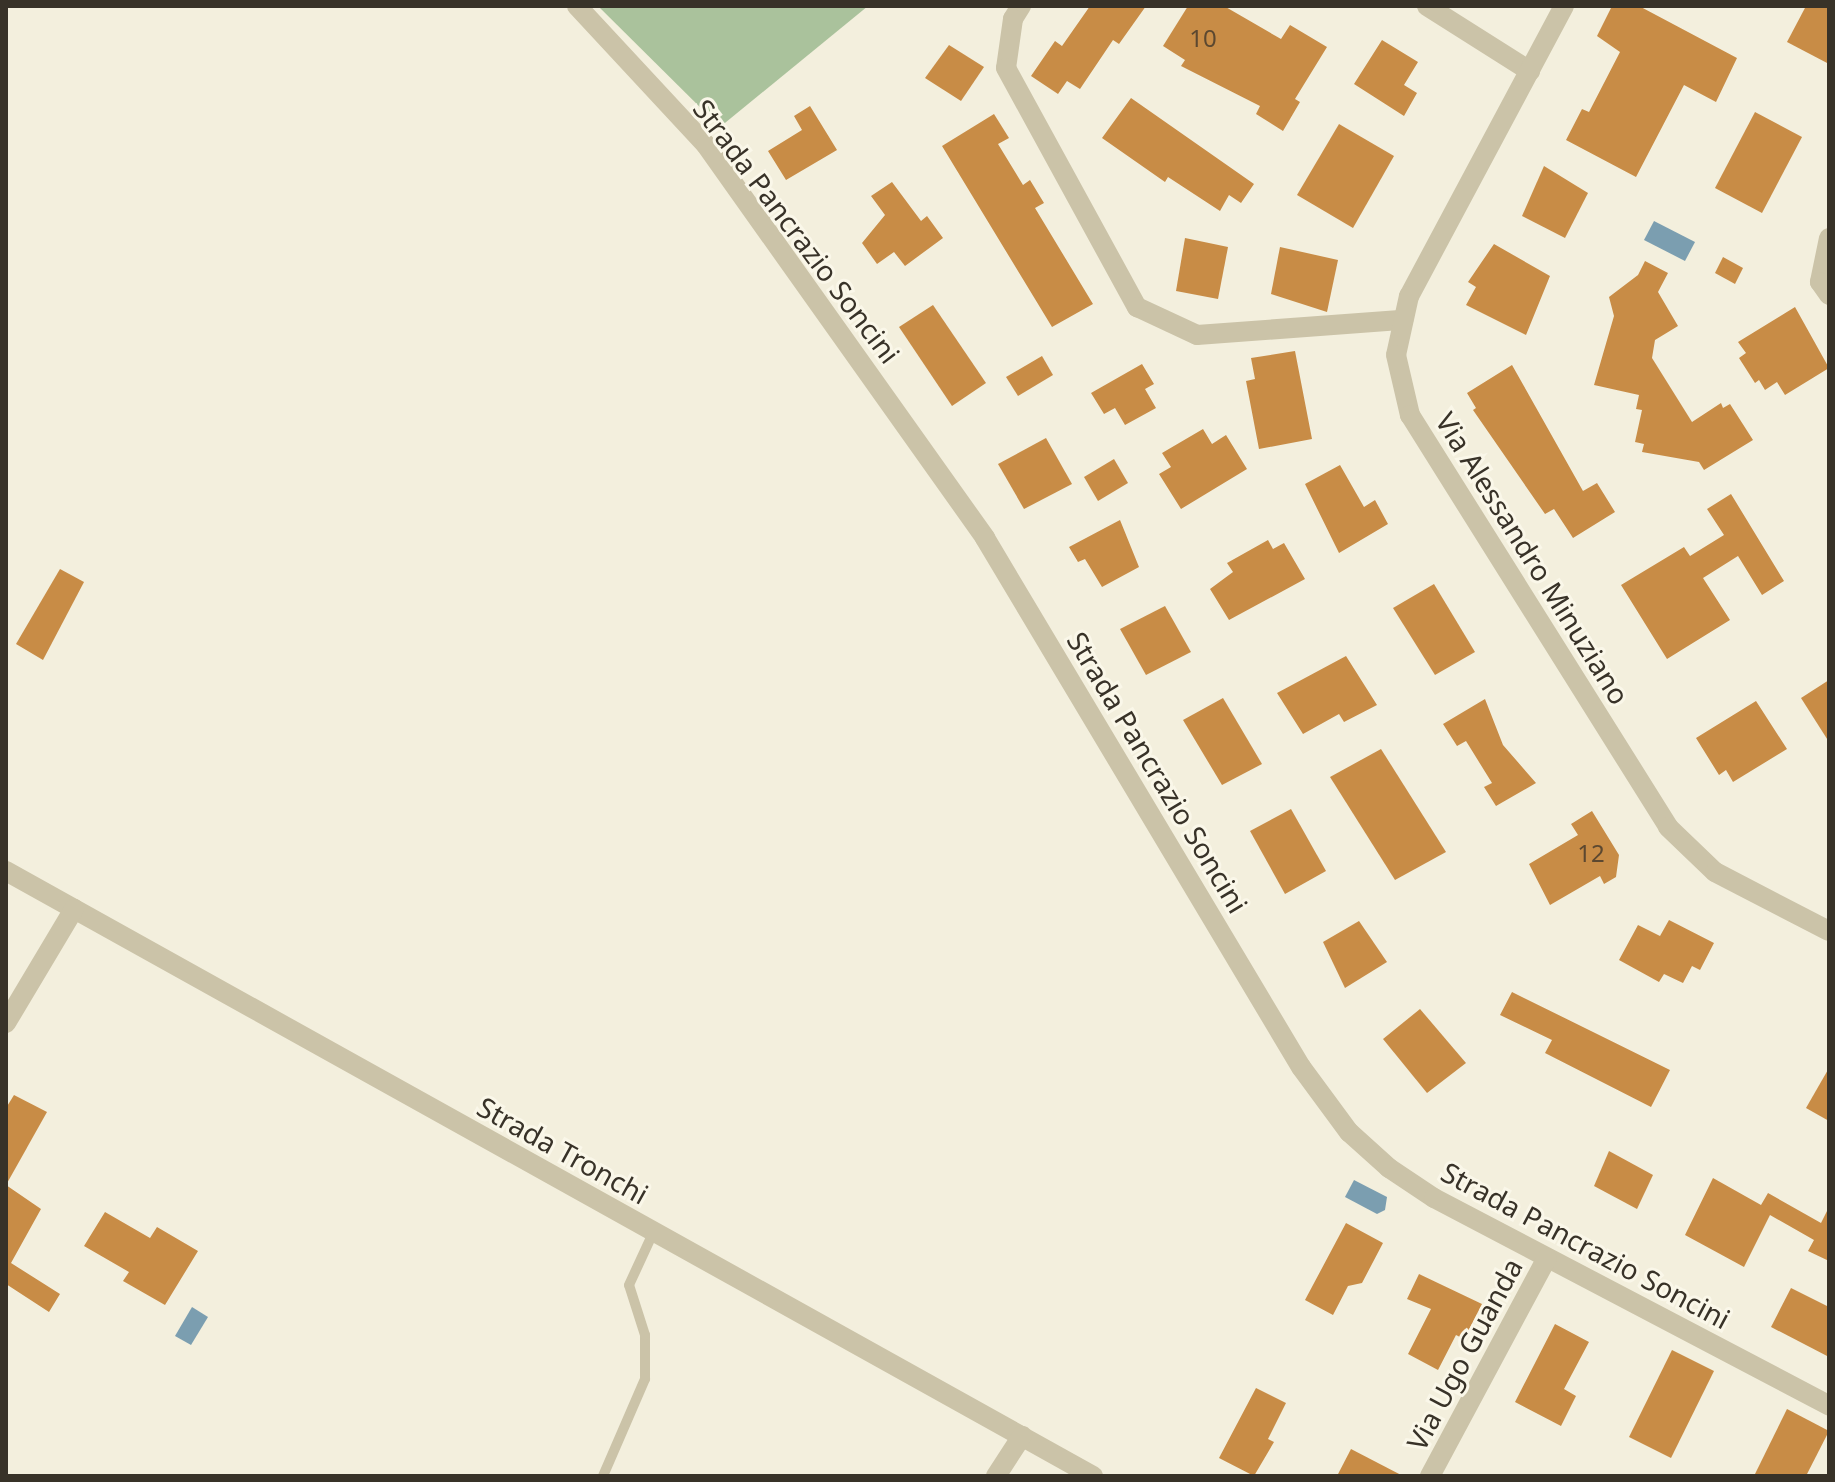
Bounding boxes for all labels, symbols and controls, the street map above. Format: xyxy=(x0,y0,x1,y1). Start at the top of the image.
house number: 10 xyxy=(1189,24,1217,52)
street label: Strada Pancrazio Soncini xyxy=(687,92,907,370)
street label: Via Alessandro Minuziano xyxy=(1429,406,1637,710)
street label: Strada Pancrazio Soncini xyxy=(1061,625,1255,919)
house number: 12 xyxy=(1577,839,1605,867)
street label: Strada Tronchi xyxy=(472,1089,654,1211)
street label: Strada Pancrazio Soncini xyxy=(1436,1155,1736,1335)
street label: Via Ugo Guanda xyxy=(1399,1252,1529,1456)

